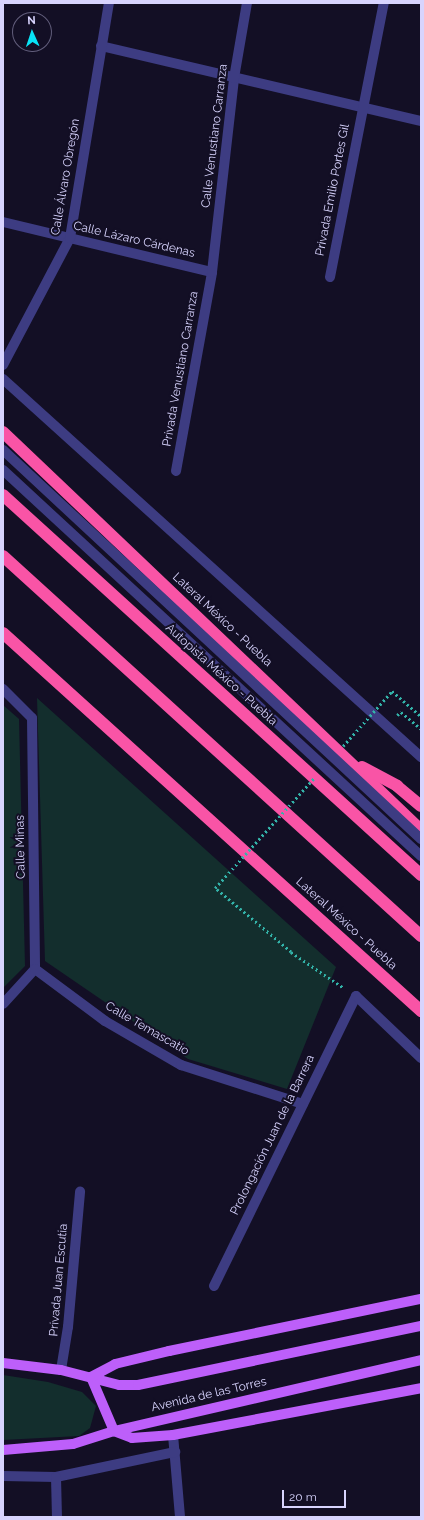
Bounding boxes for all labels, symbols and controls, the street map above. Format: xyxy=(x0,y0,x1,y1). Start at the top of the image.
north arrow xyxy=(12,12,52,52)
text: N xyxy=(27,14,36,27)
street label: Calle Venustiano Carranza xyxy=(199,63,231,209)
street label: Calle Álvaro Obregón xyxy=(49,117,83,237)
street label: Privada Emilio Portes Gil xyxy=(313,123,353,257)
street label: Calle Lázaro Cárdenas xyxy=(72,219,196,261)
street label: Privada Venustiano Carranza xyxy=(160,290,202,448)
street label: Lateral México - Puebla xyxy=(169,570,275,670)
street label: Autopista México - Puebla xyxy=(162,621,280,729)
street label: Calle Minas xyxy=(13,815,29,879)
street label: Lateral México - Puebla xyxy=(292,875,400,973)
street label: Calle Temascatio xyxy=(102,999,192,1059)
street label: Prolongación Juan de la Barrera xyxy=(228,1052,318,1218)
street label: Privada Juan Escutia xyxy=(47,1223,71,1337)
street label: Avenida de las Torres xyxy=(150,1375,268,1415)
scale bar xyxy=(284,1482,348,1508)
text: 20 m xyxy=(289,1490,317,1504)

